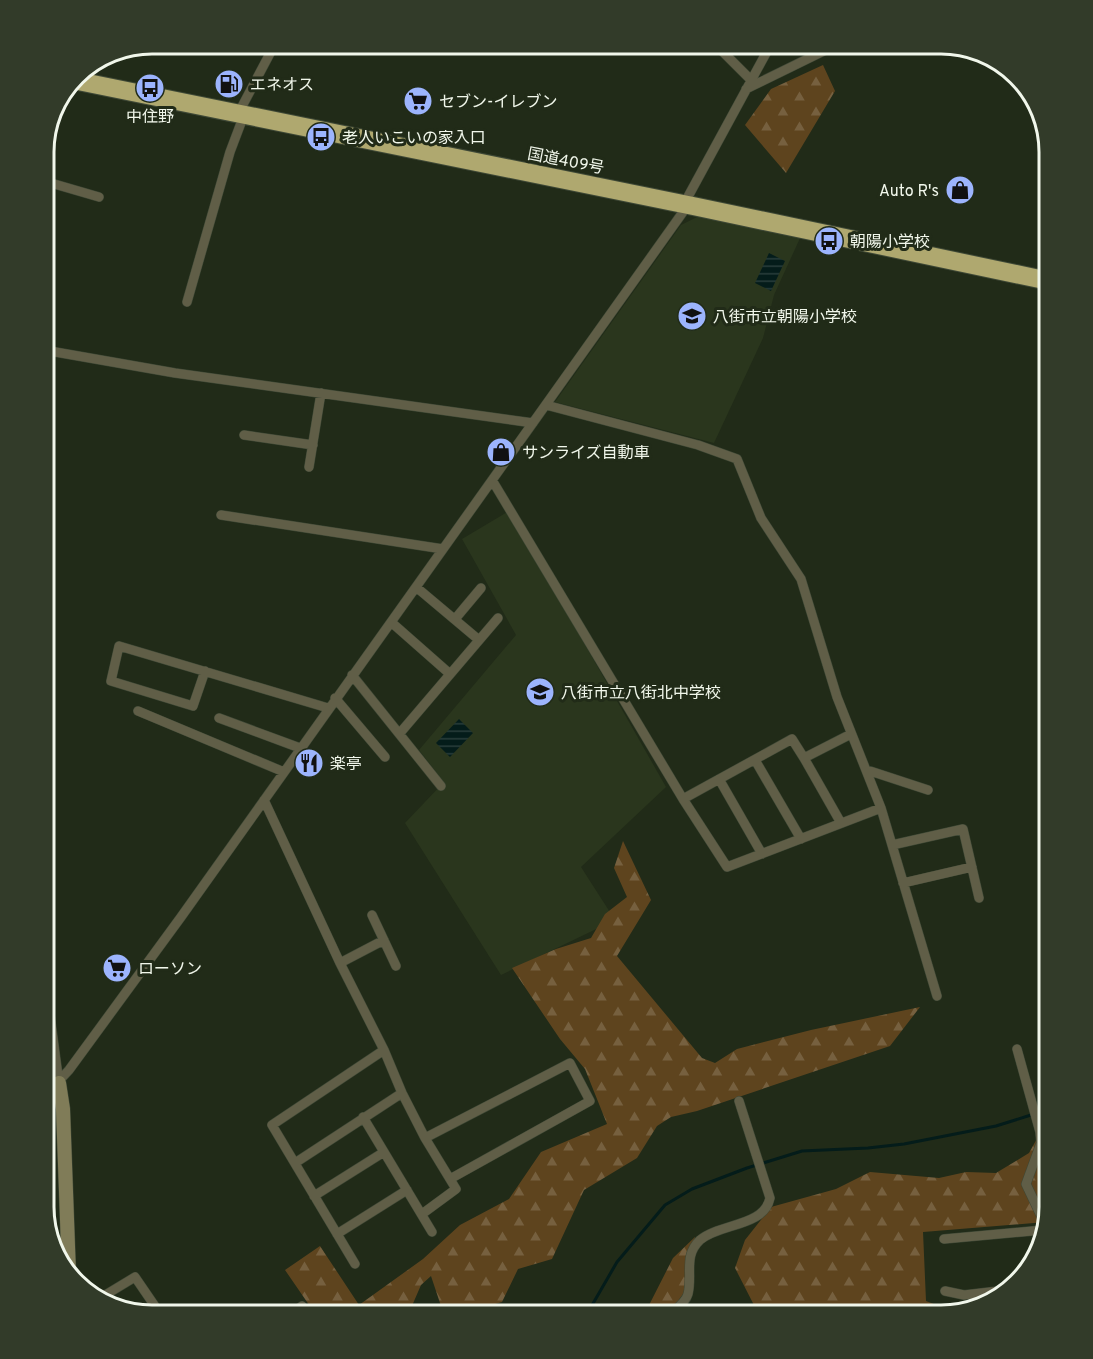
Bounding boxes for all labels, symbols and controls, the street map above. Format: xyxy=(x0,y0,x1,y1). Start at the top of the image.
fuel station icon: エネオス xyxy=(213,68,245,100)
bus stop icon: 中住野 xyxy=(134,72,166,104)
place label: エネオス xyxy=(250,76,314,96)
supermarket icon: セブン-イレブン xyxy=(402,85,434,117)
place label: セブン-イレブン xyxy=(439,93,557,113)
place label: 中住野 xyxy=(126,108,174,128)
bus stop icon: 老人いこいの家入口 xyxy=(305,121,337,153)
place label: 老人いこいの家入口 xyxy=(342,129,486,149)
street label: 国道409号 xyxy=(526,145,606,179)
shop icon: Auto R's xyxy=(944,174,976,206)
place label: Auto R's xyxy=(879,182,939,202)
bus stop icon: 朝陽小学校 xyxy=(813,225,845,257)
place label: 朝陽小学校 xyxy=(850,233,930,253)
school or university icon: 八街市立朝陽小学校 xyxy=(676,300,708,332)
place label: 八街市立朝陽小学校 xyxy=(713,308,857,328)
shop icon: サンライズ自動車 xyxy=(485,436,517,468)
place label: サンライズ自動車 xyxy=(522,444,650,464)
school or university icon: 八街市立八街北中学校 xyxy=(524,676,556,708)
place label: 八街市立八街北中学校 xyxy=(561,684,721,704)
restaurant icon: 楽亭 xyxy=(293,747,325,779)
place label: 楽亭 xyxy=(330,755,362,775)
supermarket icon: ローソン xyxy=(101,952,133,984)
place label: ローソン xyxy=(138,960,202,980)

